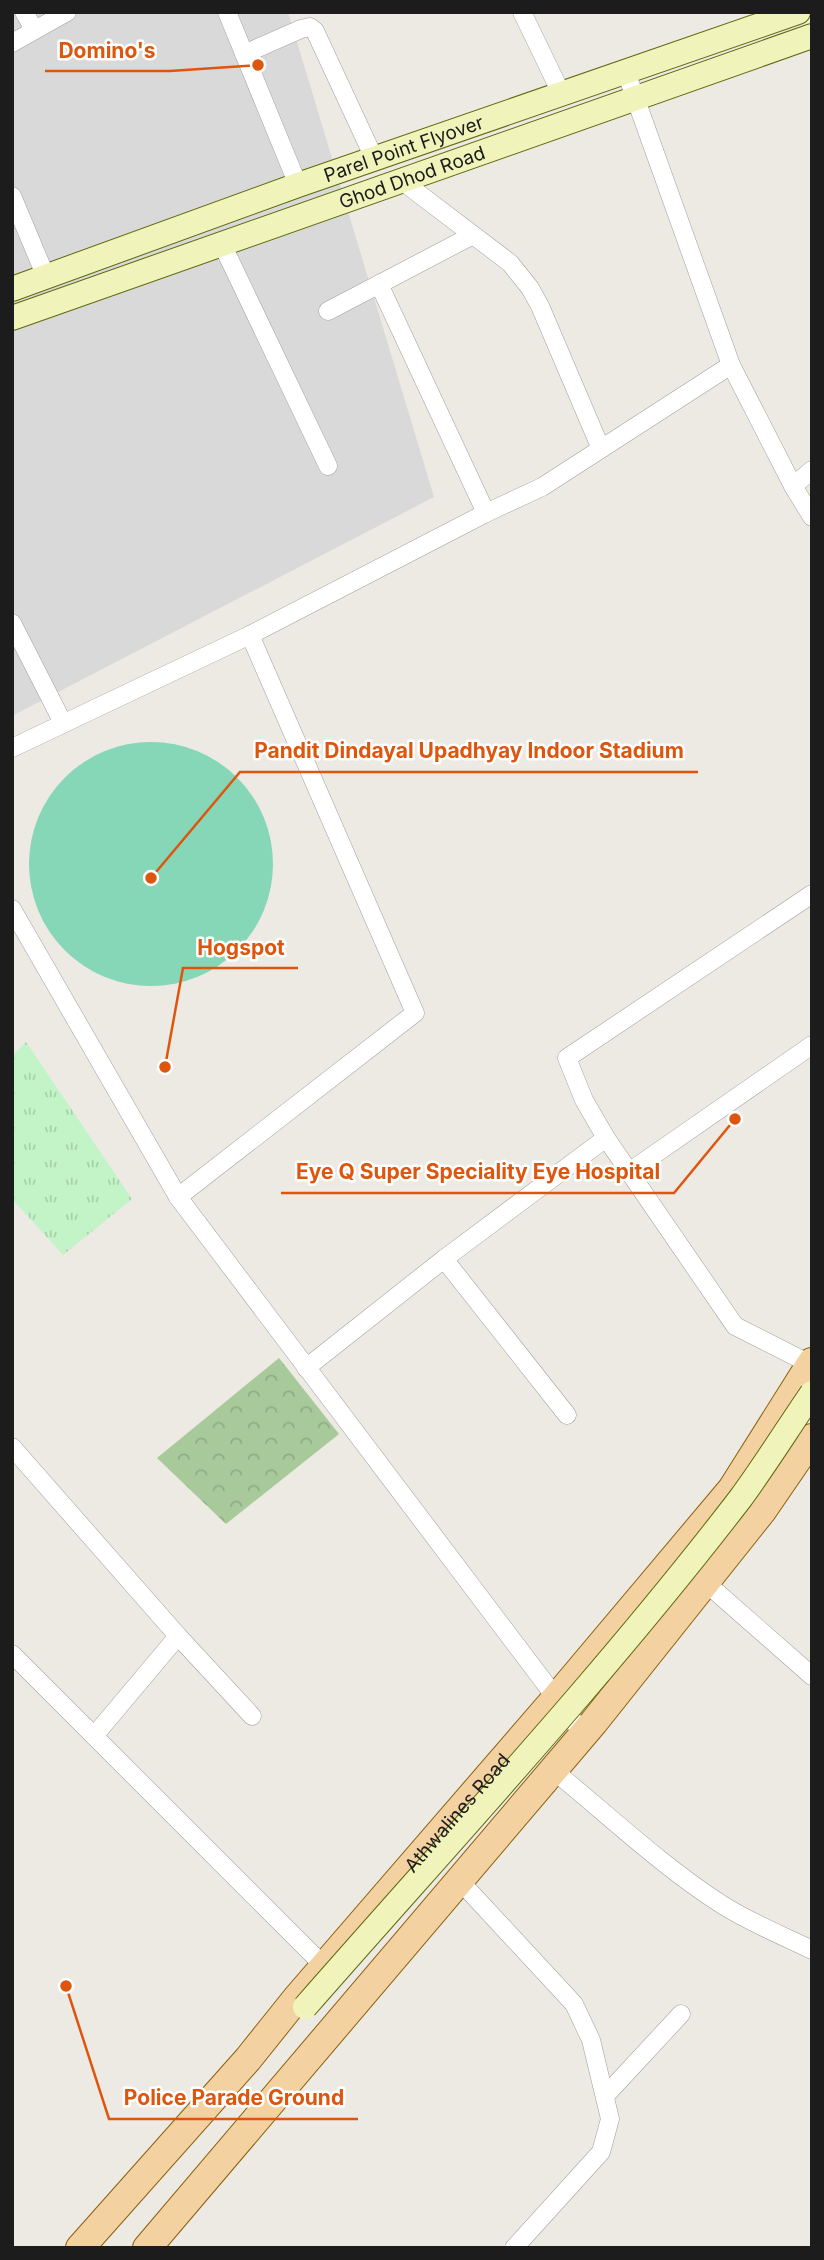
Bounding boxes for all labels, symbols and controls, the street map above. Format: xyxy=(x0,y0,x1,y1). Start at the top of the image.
callout: Domino's xyxy=(45,29,170,71)
text: Domino's xyxy=(58,38,156,63)
street label: Parel Point Flyover xyxy=(321,110,486,187)
street label: Ghod Dhod Road xyxy=(336,141,488,213)
callout: Pandit Dindayal Upadhyay Indoor Stadium xyxy=(240,730,698,772)
text: Pandit Dindayal Upadhyay Indoor Stadium xyxy=(254,738,684,763)
callout: Hogspot xyxy=(183,926,298,968)
text: Hogspot xyxy=(197,935,285,960)
callout: Eye Q Super Speciality Eye Hospital xyxy=(281,1151,674,1193)
text: Eye Q Super Speciality Eye Hospital xyxy=(296,1159,660,1184)
street label: Athwalines Road xyxy=(400,1749,515,1877)
callout: Police Parade Ground xyxy=(109,2077,358,2119)
text: Police Parade Ground xyxy=(124,2085,344,2110)

